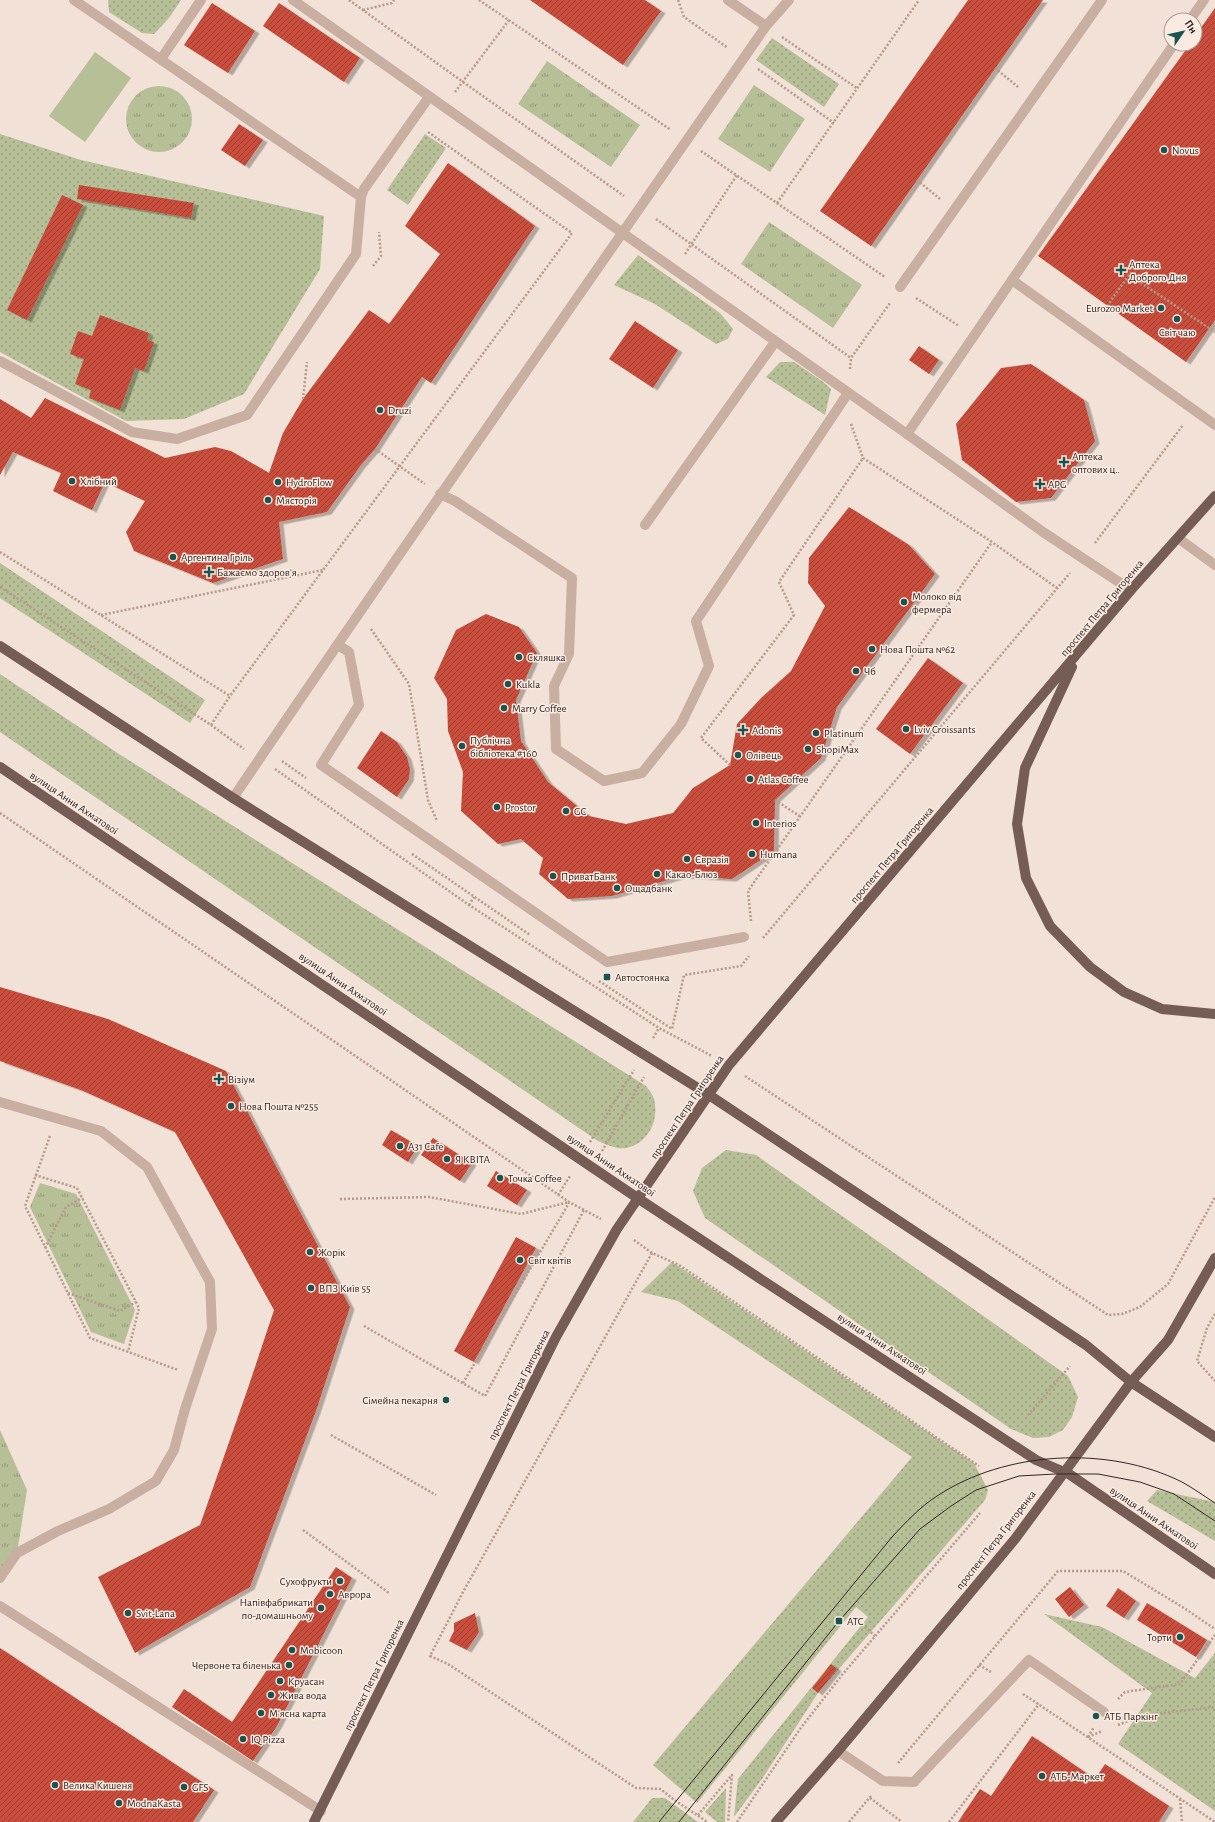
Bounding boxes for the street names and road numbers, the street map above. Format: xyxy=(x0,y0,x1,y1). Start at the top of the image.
street label: проспект Петра Григоренка xyxy=(1058,558,1146,658)
street label: вулиця Анни Ахматової xyxy=(28,769,120,837)
street label: проспект Петра Григоренка xyxy=(848,805,936,905)
street label: вулиця Анни Ахматової xyxy=(297,950,389,1018)
street label: проспект Петра Григоренка xyxy=(648,1053,726,1161)
street label: вулиця Анни Ахматової xyxy=(565,1131,657,1199)
street label: вулиця Анни Ахматової xyxy=(836,1311,929,1377)
street label: проспект Петра Григоренка xyxy=(486,1328,552,1442)
street label: вулиця Анни Ахматової xyxy=(1108,1484,1200,1552)
street label: проспект Петра Григоренка xyxy=(954,1488,1038,1592)
street label: проспект Петра Григоренка xyxy=(342,1618,406,1732)

